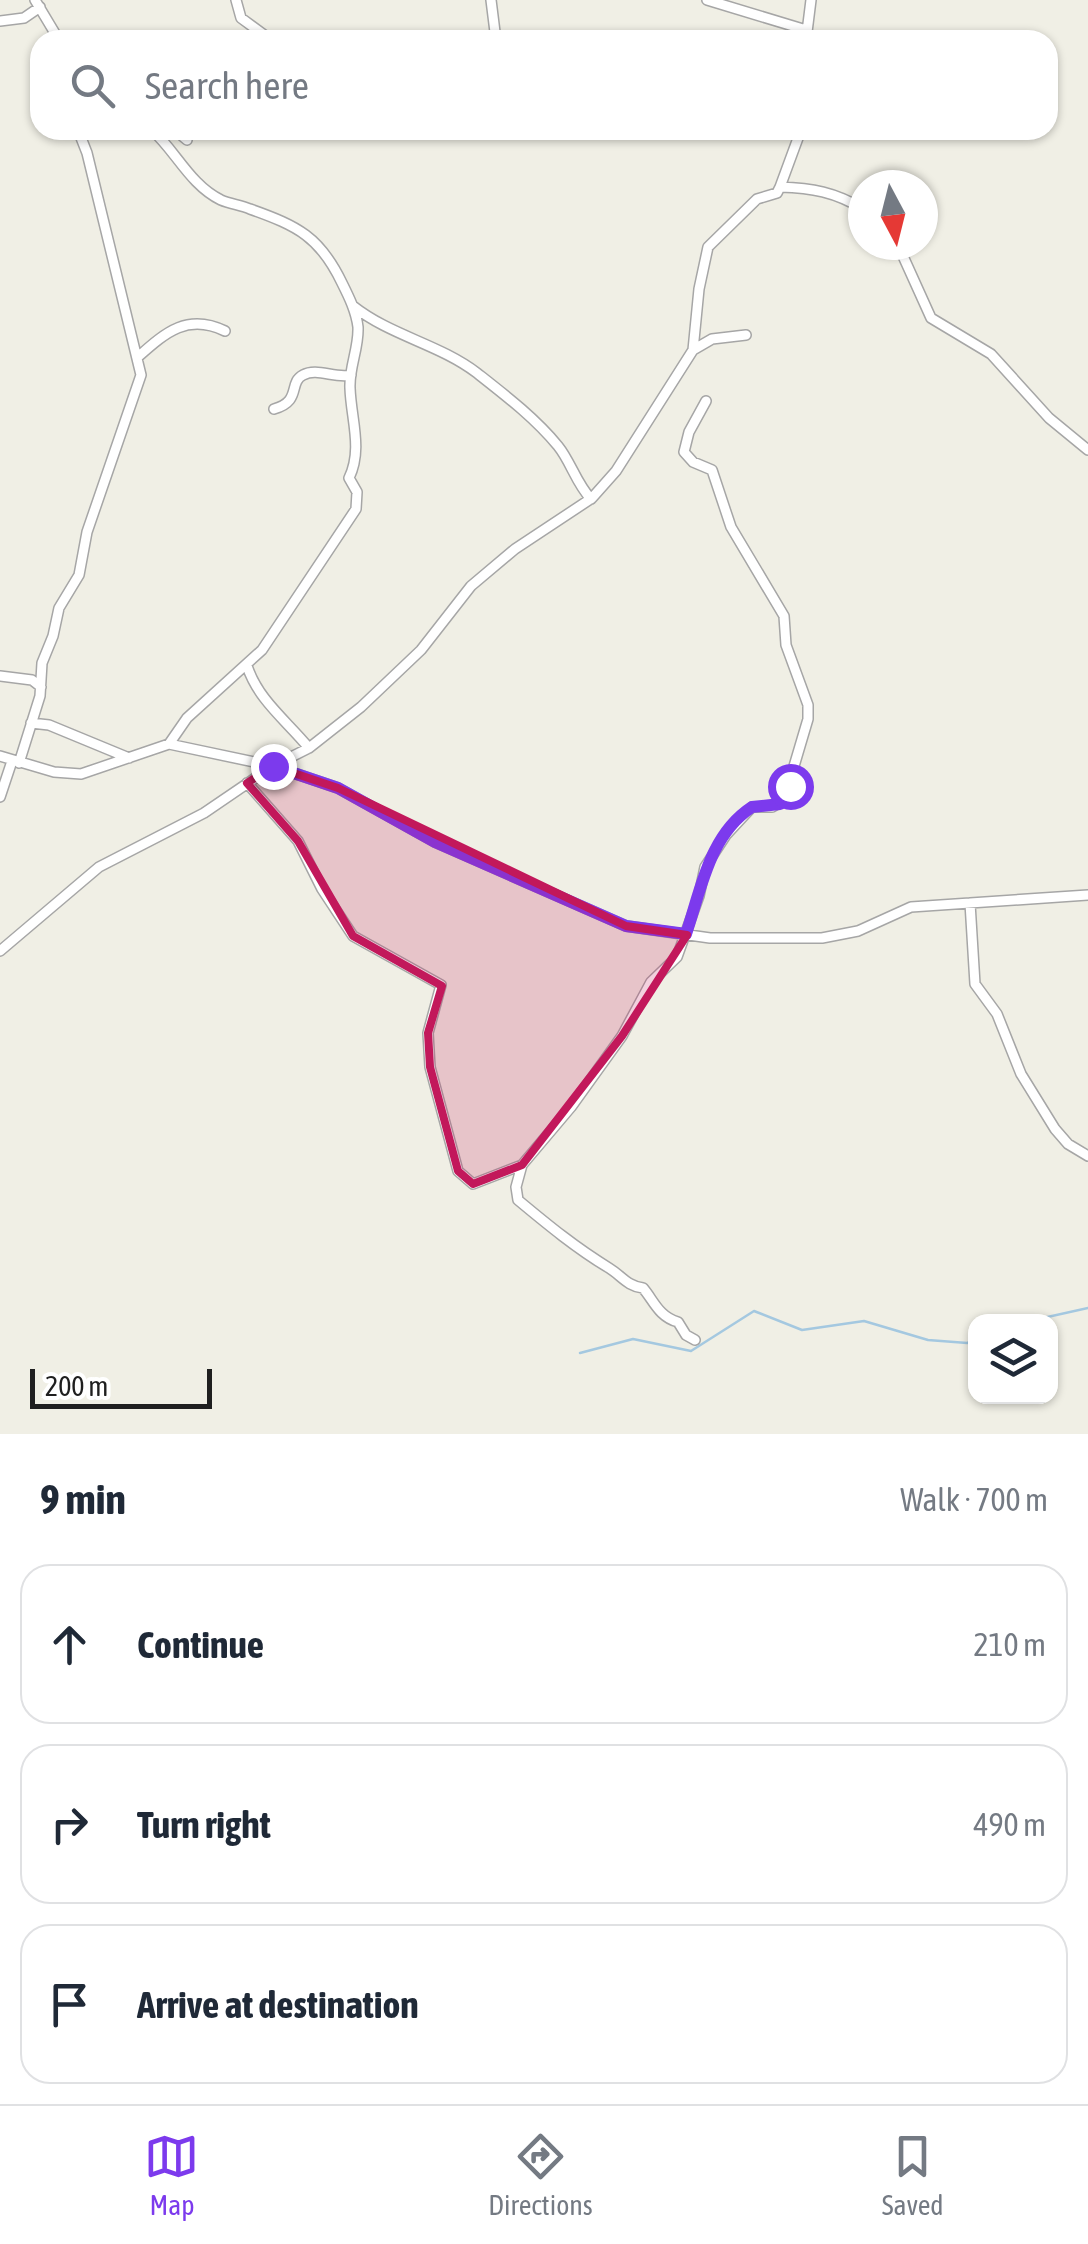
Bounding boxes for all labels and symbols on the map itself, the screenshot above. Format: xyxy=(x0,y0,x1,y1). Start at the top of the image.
north arrow xyxy=(848,170,938,260)
route end xyxy=(251,744,297,790)
route start xyxy=(768,764,814,810)
scale bar xyxy=(30,1364,212,1408)

